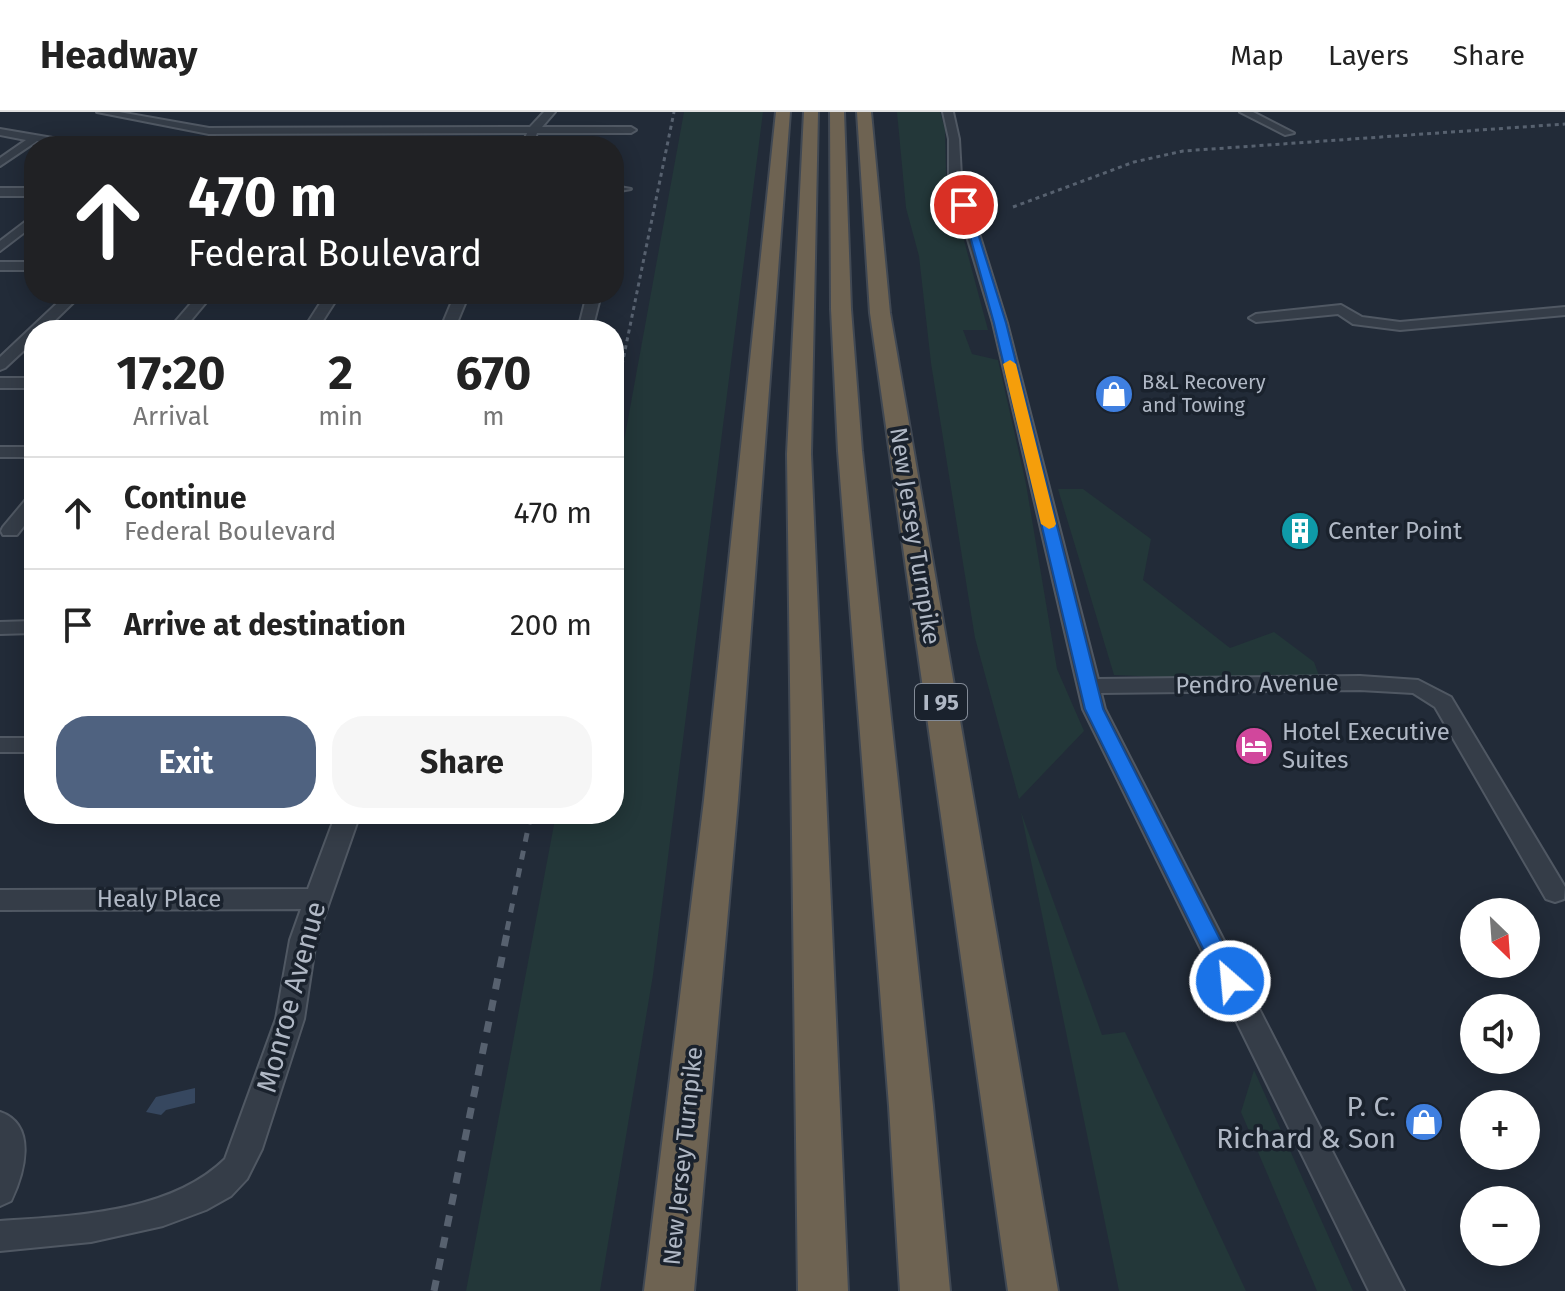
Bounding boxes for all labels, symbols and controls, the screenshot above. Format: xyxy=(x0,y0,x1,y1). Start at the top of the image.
text: Headway xyxy=(40,32,197,78)
text: Map xyxy=(1230,39,1284,72)
text: Layers xyxy=(1328,39,1409,72)
text: Share xyxy=(1453,39,1525,72)
text: 470 m xyxy=(188,164,337,231)
icon: ahead xyxy=(56,168,160,272)
pin xyxy=(930,171,998,239)
icon: arrive xyxy=(942,183,986,227)
text: Federal Boulevard xyxy=(188,232,482,276)
text: 17:20 xyxy=(117,344,226,402)
text: 2 xyxy=(328,344,353,402)
text: 670 xyxy=(456,344,531,402)
place label: B&L Recovery and Towing xyxy=(1142,370,1266,417)
shop icon: B&L Recovery and Towing xyxy=(1093,373,1135,415)
text: Arrival xyxy=(133,401,209,432)
text: min xyxy=(318,401,363,432)
text: m xyxy=(482,401,505,432)
street label: New Jersey Turnpike xyxy=(884,425,946,647)
text: Continue xyxy=(124,480,247,516)
icon: ahead xyxy=(56,491,100,535)
text: 470 m xyxy=(513,495,592,531)
building icon: Center Point xyxy=(1279,510,1321,552)
text: Federal Boulevard xyxy=(124,516,336,547)
place label: Center Point xyxy=(1328,517,1462,545)
icon: arrive xyxy=(56,603,100,647)
text: Arrive at destination xyxy=(124,607,406,643)
text: 200 m xyxy=(510,607,592,643)
street label: Pendro Avenue xyxy=(1175,669,1339,699)
road number: I 95 xyxy=(915,684,967,720)
button: Exit xyxy=(56,716,316,808)
button: Share xyxy=(332,716,592,808)
place label: Hotel Executive Suites xyxy=(1282,718,1450,774)
hotel icon: Hotel Executive Suites xyxy=(1233,725,1275,767)
street label: Healy Place xyxy=(97,885,221,913)
street label: Monroe Avenue xyxy=(250,898,332,1096)
north arrow xyxy=(1460,898,1540,978)
map controls xyxy=(1460,898,1540,1266)
position arrow xyxy=(1188,939,1272,1023)
button: sound xyxy=(1460,994,1540,1074)
street label: New Jersey Turnpike xyxy=(658,1045,708,1267)
place label: P. C. Richard & Son xyxy=(1216,1090,1396,1155)
button: + xyxy=(1460,1090,1540,1170)
shop icon: P. C. Richard & Son xyxy=(1403,1101,1445,1143)
button: − xyxy=(1460,1186,1540,1266)

